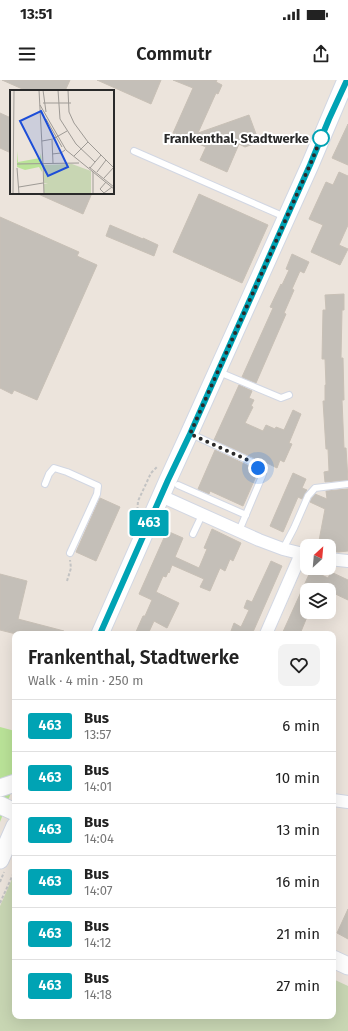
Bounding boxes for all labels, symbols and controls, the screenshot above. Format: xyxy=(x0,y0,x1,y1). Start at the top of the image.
text: 13:51 xyxy=(20,5,53,23)
icon: menu xyxy=(16,43,38,65)
text: Commutr xyxy=(136,43,212,65)
icon: share xyxy=(310,43,332,65)
inset map xyxy=(10,90,114,194)
marker: Frankenthal, Stadtwerke xyxy=(312,129,330,147)
place label: Frankenthal, Stadtwerke xyxy=(164,131,309,146)
your location xyxy=(248,458,268,478)
line badge: 463 xyxy=(126,510,172,536)
text: 463 xyxy=(138,514,160,531)
north arrow xyxy=(300,539,336,575)
map controls xyxy=(300,539,336,619)
button: layers xyxy=(300,583,336,619)
button: heart xyxy=(278,644,320,686)
text: Frankenthal, Stadtwerke xyxy=(28,646,239,669)
text: Walk · 4 min · 250 m xyxy=(28,673,143,688)
text: Bus xyxy=(84,709,109,727)
text: 463 xyxy=(39,717,61,734)
text: 6 min xyxy=(282,717,320,735)
text: 13:57 xyxy=(84,727,111,742)
text: Bus xyxy=(84,761,109,779)
text: 463 xyxy=(39,769,61,786)
text: 10 min xyxy=(275,769,320,787)
text: 14:01 xyxy=(84,779,112,794)
text: Bus xyxy=(84,813,109,831)
text: 463 xyxy=(39,821,61,838)
text: 13 min xyxy=(276,821,320,839)
text: 14:04 xyxy=(84,831,114,846)
text: Bus xyxy=(84,865,109,883)
text: 463 xyxy=(39,873,61,890)
text: 16 min xyxy=(276,873,320,891)
text: 14:07 xyxy=(84,883,112,898)
text: Bus xyxy=(84,917,109,935)
text: 463 xyxy=(39,925,61,942)
text: 21 min xyxy=(277,925,320,943)
text: 14:12 xyxy=(84,935,111,950)
text: Bus xyxy=(84,969,109,987)
text: 463 xyxy=(39,977,61,994)
text: 27 min xyxy=(276,977,320,995)
text: 14:18 xyxy=(84,987,112,1002)

